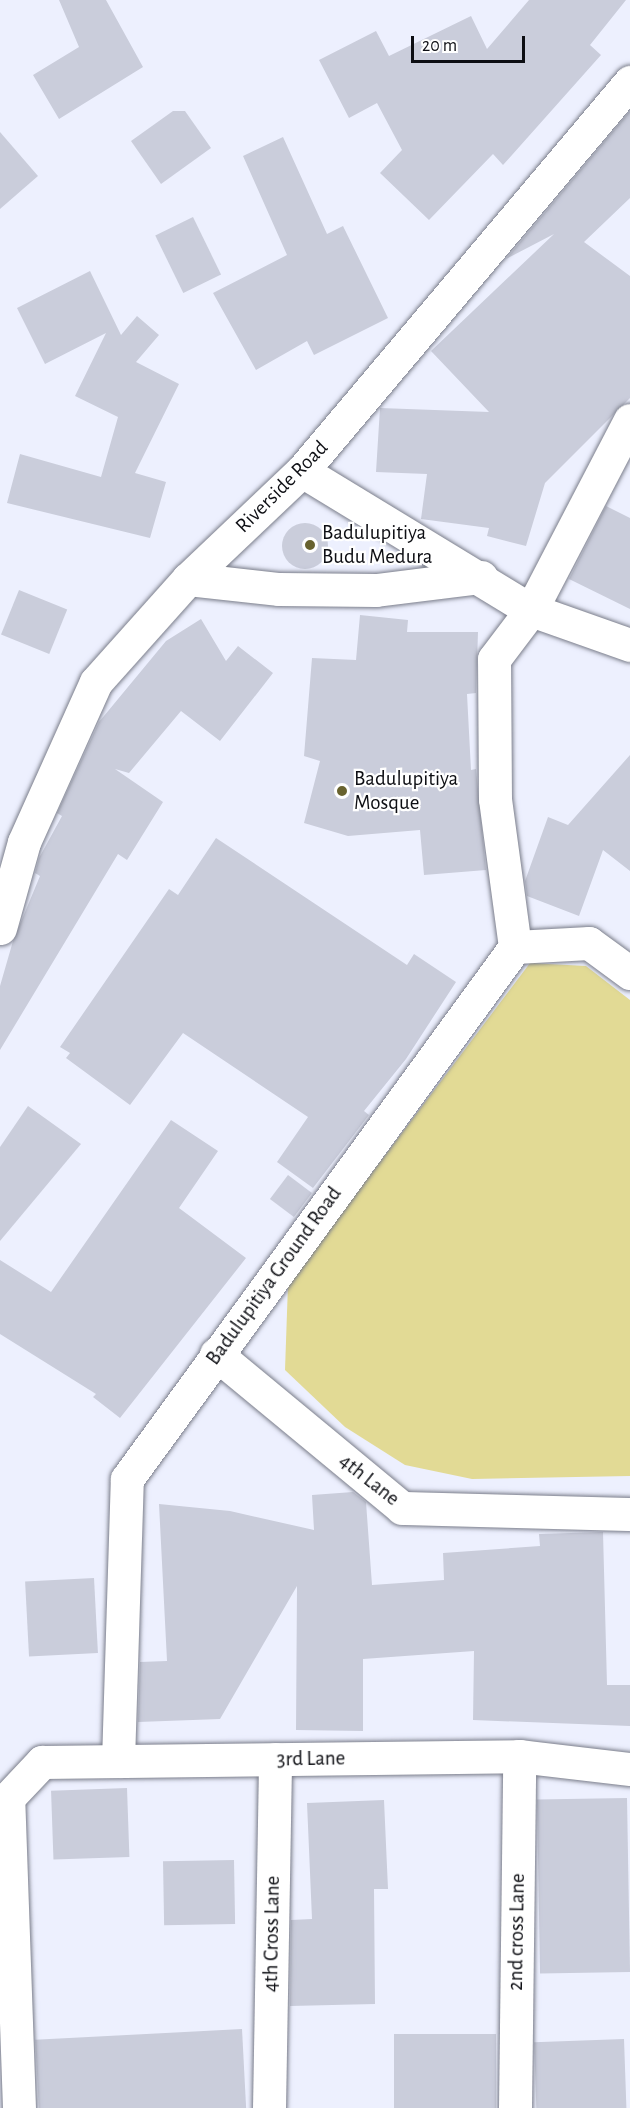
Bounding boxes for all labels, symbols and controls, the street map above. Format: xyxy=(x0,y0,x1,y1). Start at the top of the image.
scale bar xyxy=(414,24,528,62)
text: 20 m xyxy=(422,37,457,55)
street label: Riverside Road xyxy=(231,436,333,538)
place label: Badulupitiya Budu Medura xyxy=(322,520,433,570)
marker: Badulupitiya Budu Medura xyxy=(303,538,317,552)
place label: Badulupitiya Mosque xyxy=(354,766,458,816)
marker: Badulupitiya Mosque xyxy=(335,784,349,798)
street label: Badulupitiya Ground Road xyxy=(201,1182,347,1370)
street label: 4th Lane xyxy=(334,1449,404,1511)
street label: 3rd Lane xyxy=(277,1746,345,1772)
street label: 2nd cross Lane xyxy=(503,1873,531,1991)
street label: 4th Cross Lane xyxy=(258,1876,286,1992)

